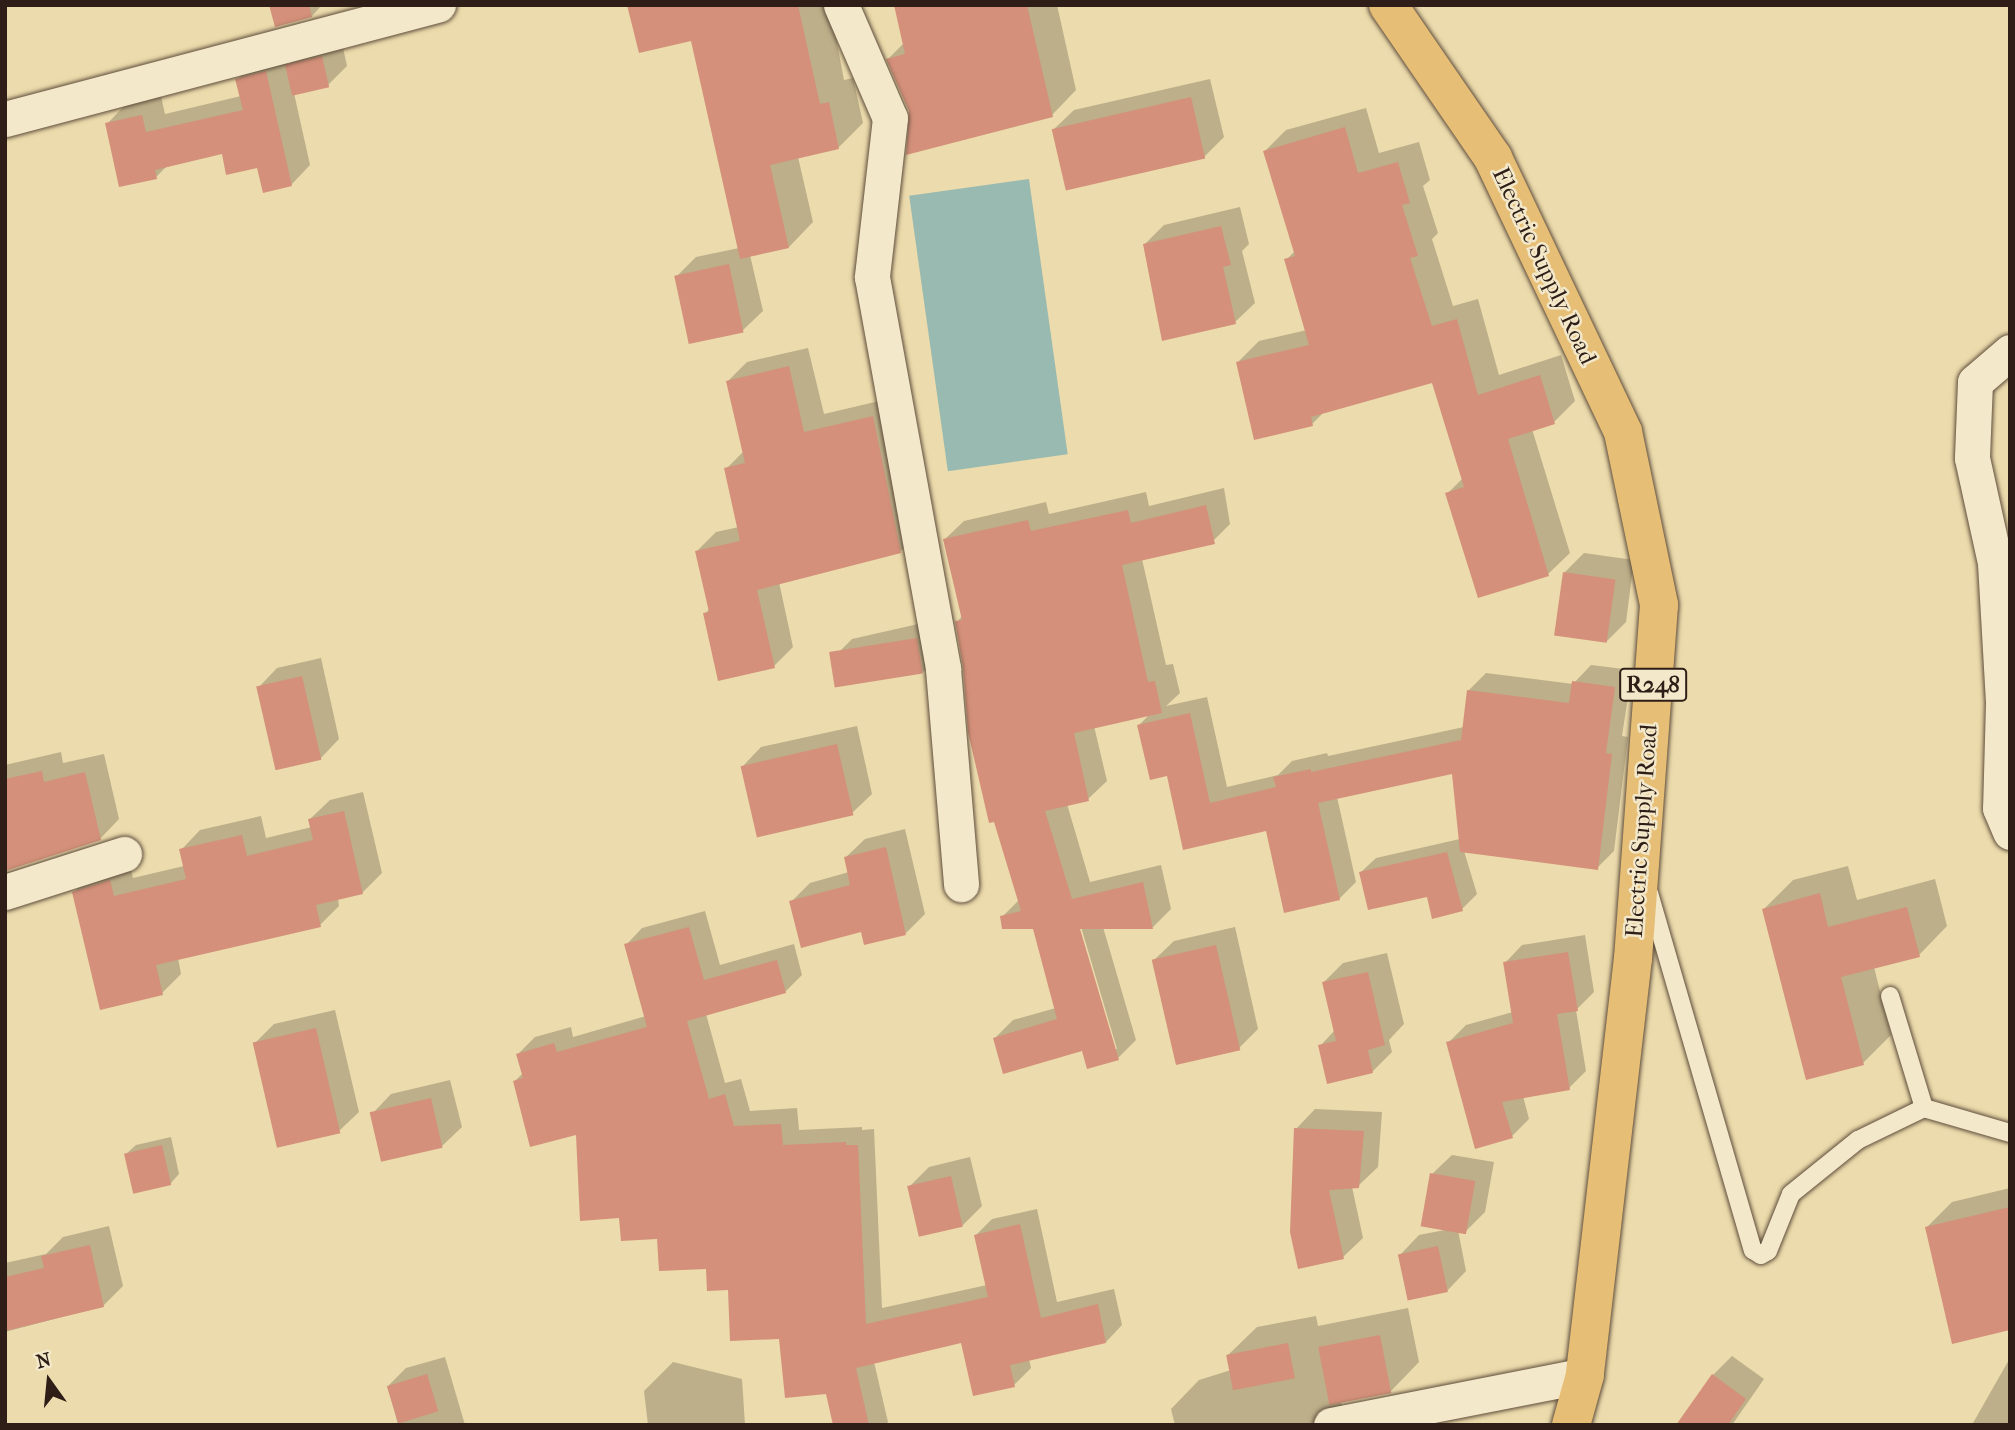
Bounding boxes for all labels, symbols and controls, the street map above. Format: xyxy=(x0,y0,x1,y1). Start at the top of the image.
street label: Electric Supply Road xyxy=(1486,163,1602,369)
road number: R248 xyxy=(1618,666,1688,705)
street label: Electric Supply Road xyxy=(1620,723,1664,939)
north arrow xyxy=(14,1346,84,1416)
text: N xyxy=(34,1348,53,1373)

